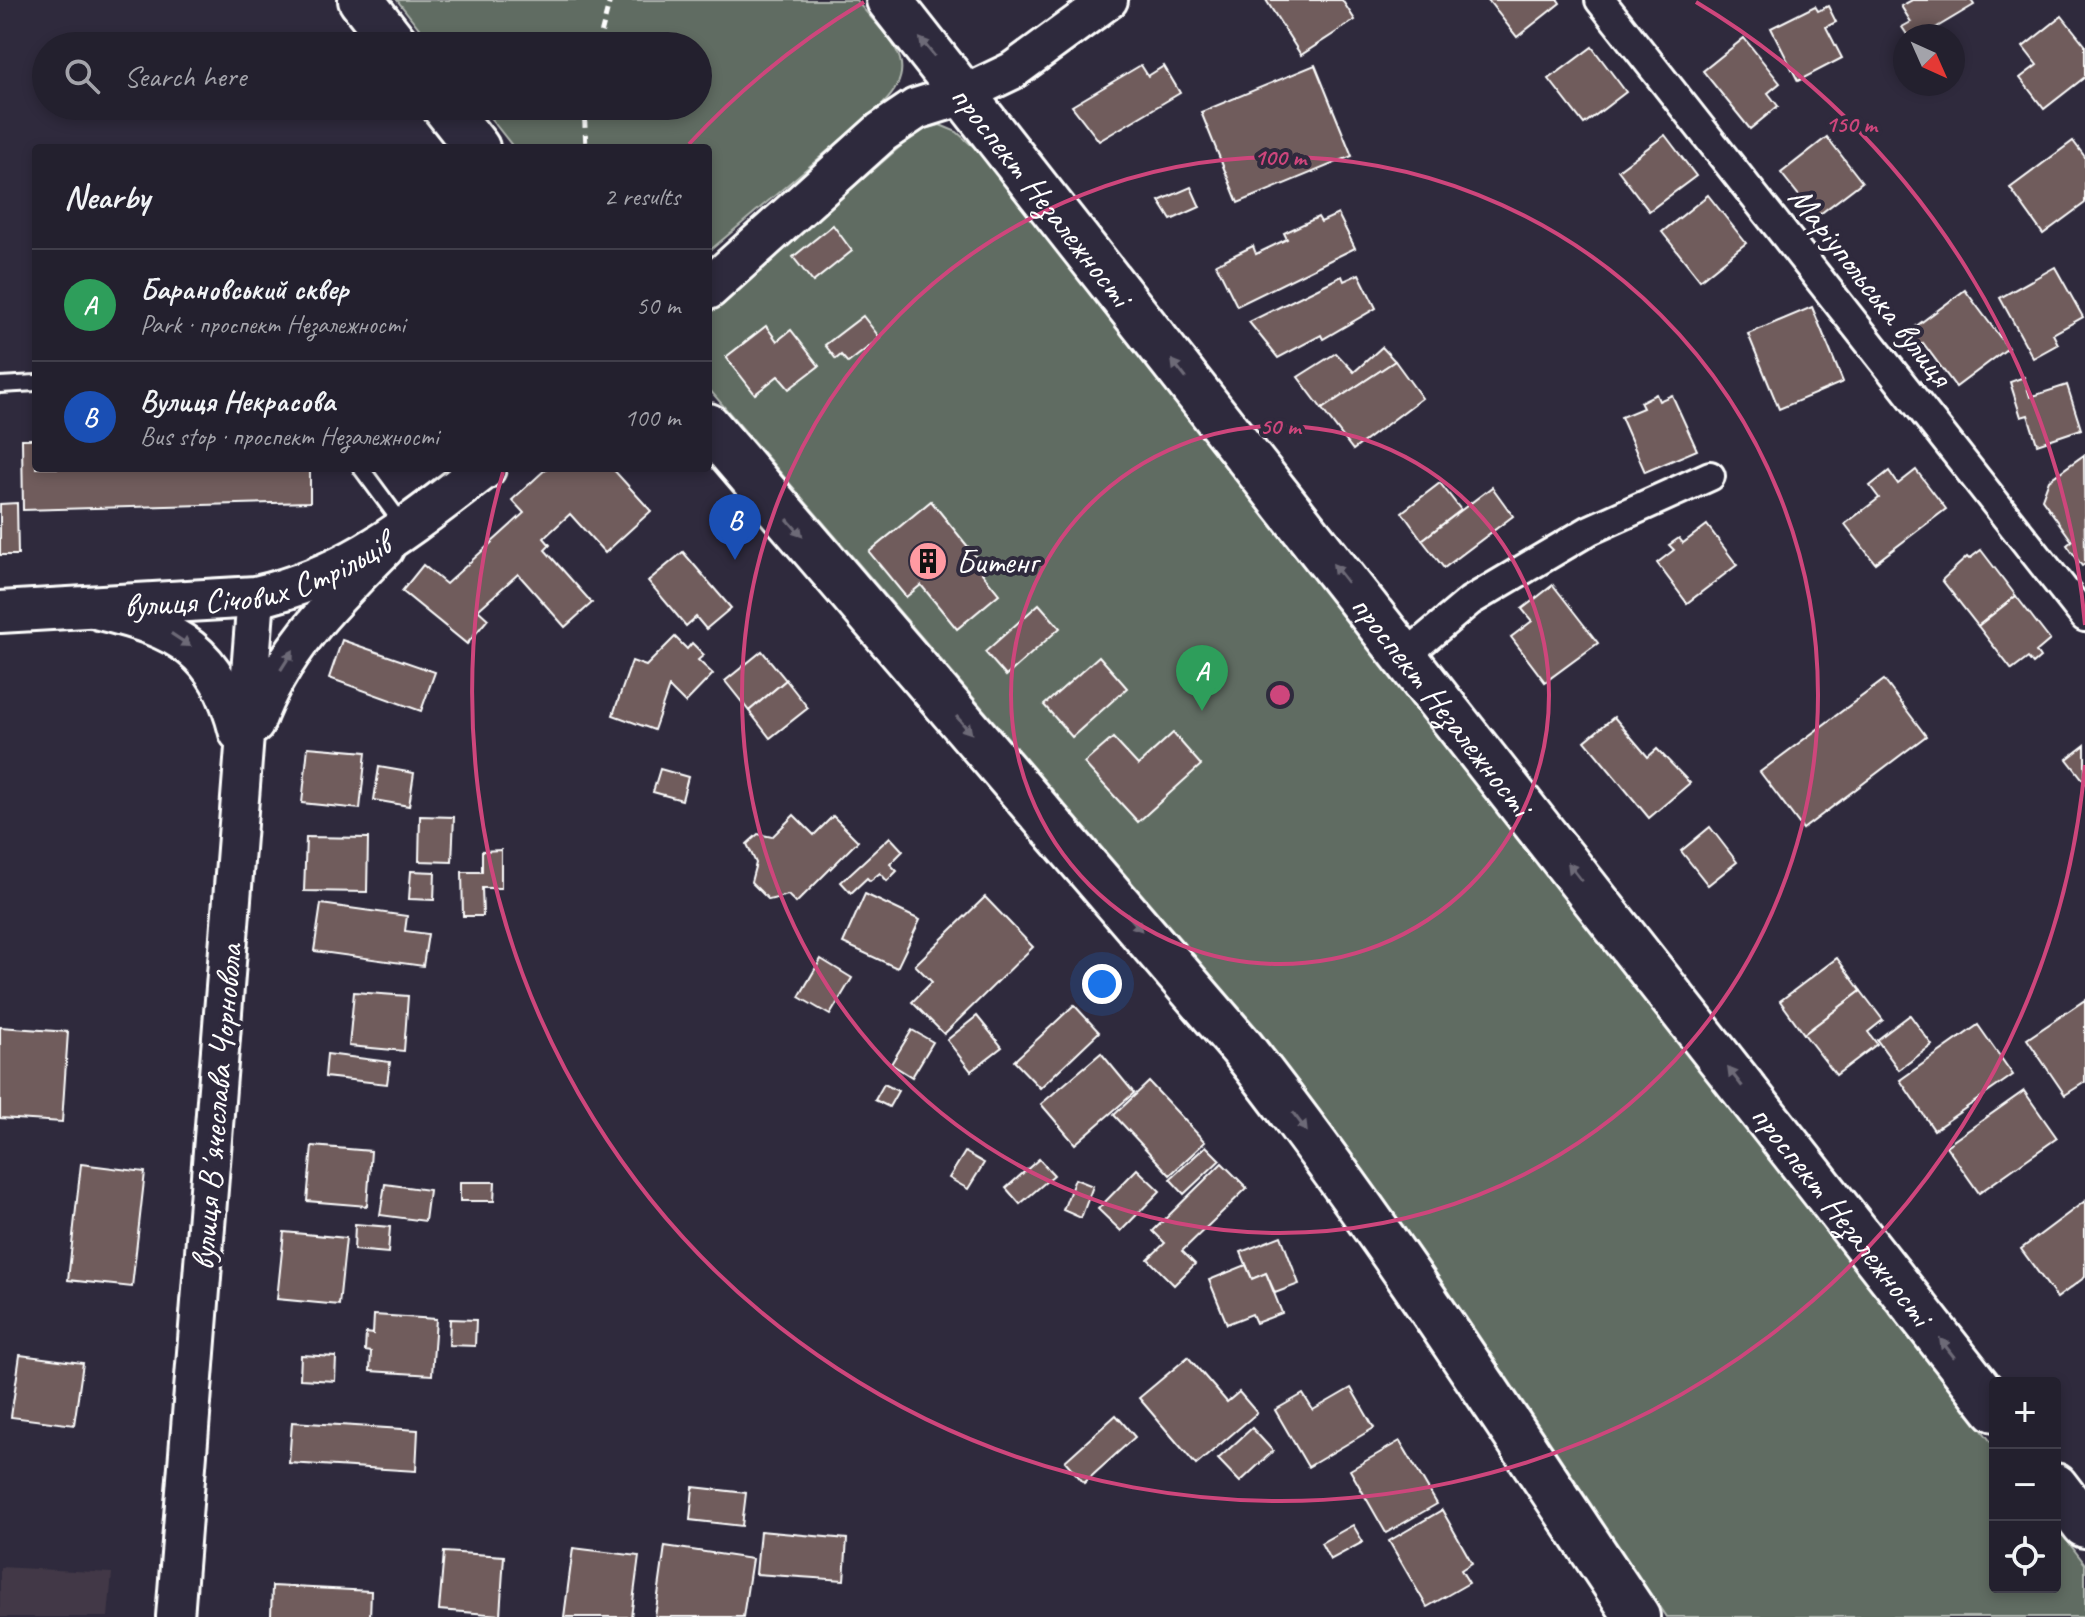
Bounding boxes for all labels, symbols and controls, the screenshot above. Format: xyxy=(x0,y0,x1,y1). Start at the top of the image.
north arrow xyxy=(1893,24,1965,96)
search box xyxy=(32,32,712,120)
one-way arrow xyxy=(919,37,935,57)
icon: search xyxy=(60,54,104,98)
text: Search here xyxy=(124,57,246,95)
street label: проспект Незалежності xyxy=(942,76,1145,317)
text: 150 m xyxy=(1825,109,1879,139)
text: 100 m xyxy=(1254,142,1308,172)
text: Nearby xyxy=(64,175,150,218)
street label: Маріупольська вулиця xyxy=(1779,177,1964,397)
text: 2 results xyxy=(604,180,680,213)
text: Барановський сквер xyxy=(140,270,348,308)
text: A xyxy=(83,289,97,322)
text: 50 m xyxy=(636,289,680,322)
text: Park · проспект Незалежності xyxy=(140,308,405,341)
one-way arrow xyxy=(1172,359,1188,379)
text: Вулиця Некрасова xyxy=(140,382,335,420)
text: B xyxy=(83,401,97,434)
text: 100 m xyxy=(624,401,680,434)
text: 50 m xyxy=(1260,411,1303,441)
text: Bus stop · проспект Незалежності xyxy=(140,420,439,453)
pin: B xyxy=(709,494,761,560)
one-way arrow xyxy=(786,517,803,537)
street label: вулиця Січових Стрільців xyxy=(123,518,405,626)
building icon: Битенг xyxy=(907,540,949,582)
place label: Битенг xyxy=(956,540,1041,583)
one-way arrow xyxy=(1332,563,1349,583)
street label: проспект Незалежності xyxy=(1342,585,1545,827)
one-way arrow xyxy=(171,633,192,648)
pin: A xyxy=(1176,645,1228,711)
one-way arrow xyxy=(279,649,293,671)
centre of rings xyxy=(1266,681,1294,709)
one-way arrow xyxy=(955,715,973,735)
one-way arrow xyxy=(1567,862,1583,882)
one-way arrow xyxy=(1125,912,1142,932)
street label: вулиця Вʼячеслава Чорновола xyxy=(180,940,252,1272)
your location xyxy=(1082,964,1122,1004)
one-way arrow xyxy=(1728,1067,1744,1087)
street label: проспект Незалежності xyxy=(1742,1095,1945,1337)
one-way arrow xyxy=(1291,1112,1307,1132)
one-way arrow xyxy=(1940,1338,1956,1358)
map controls xyxy=(1989,1377,2061,1593)
button: + xyxy=(1989,1377,2061,1449)
button: − xyxy=(1989,1449,2061,1521)
button: locate xyxy=(1989,1521,2061,1593)

